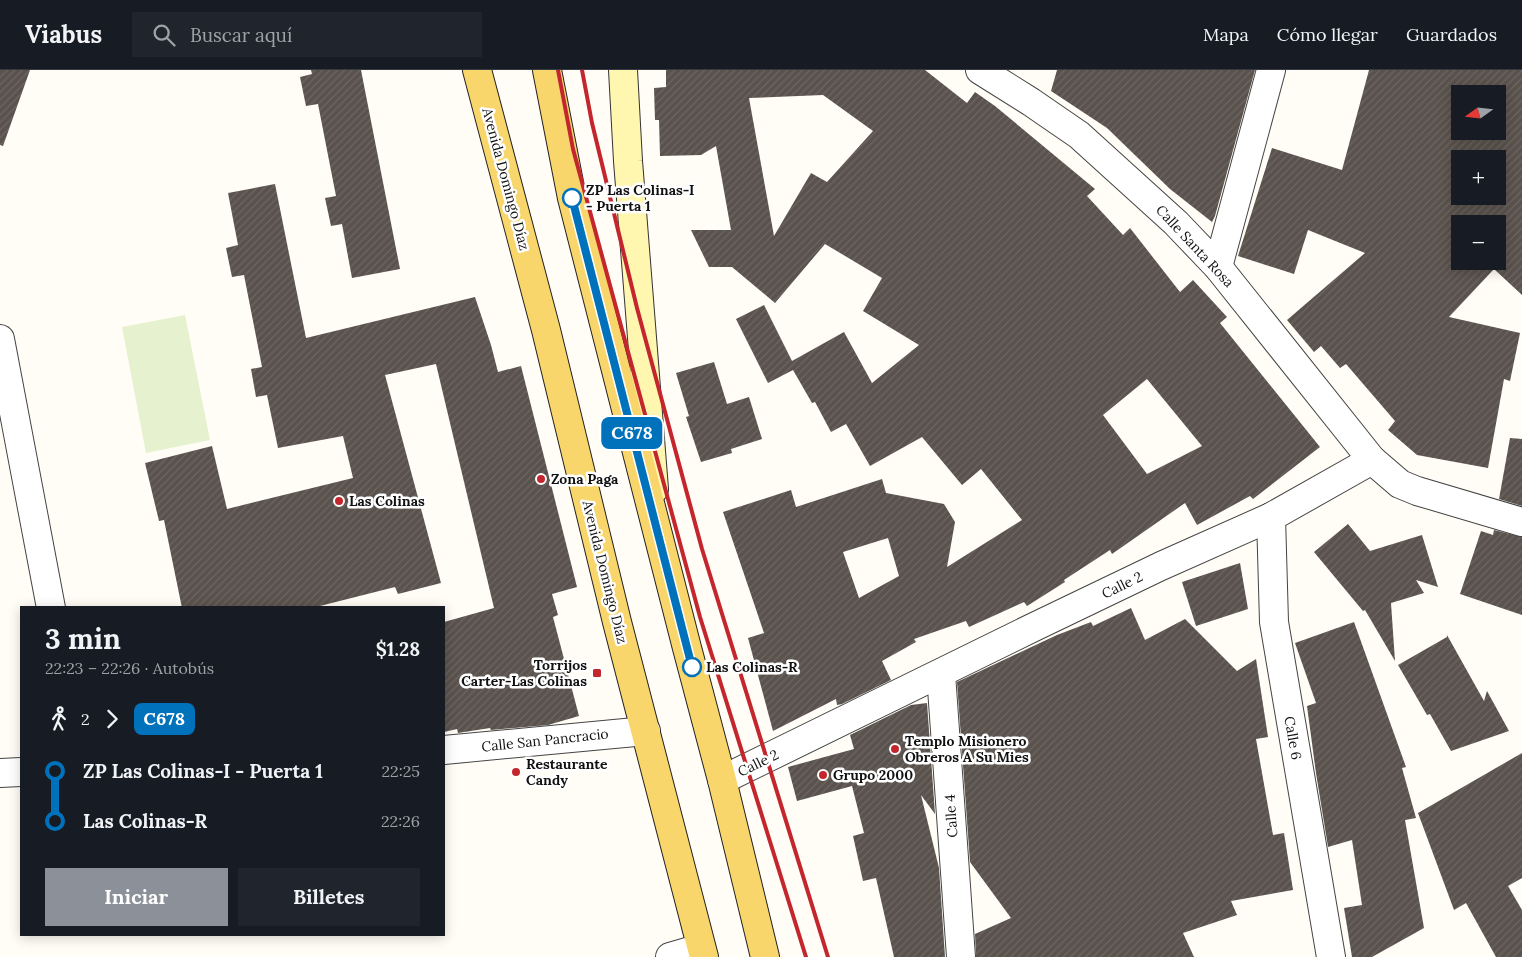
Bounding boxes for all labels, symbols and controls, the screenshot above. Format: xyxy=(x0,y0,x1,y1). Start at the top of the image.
search box xyxy=(132,12,482,57)
text: Viabus xyxy=(25,19,102,50)
icon: search xyxy=(150,21,178,49)
text: Buscar aquí xyxy=(190,23,292,47)
text: Mapa xyxy=(1203,23,1249,46)
text: Cómo llegar xyxy=(1277,23,1378,46)
text: Guardados xyxy=(1406,23,1497,46)
north arrow xyxy=(1451,85,1506,140)
map controls xyxy=(1451,85,1506,270)
street label: Avenida Domingo Díaz xyxy=(478,105,534,252)
button: + xyxy=(1451,150,1506,205)
place label: ZP Las Colinas-I - Puerta 1 xyxy=(586,181,695,215)
marker: ZP Las Colinas-I - Puerta 1 xyxy=(562,188,582,208)
street label: Calle Santa Rosa xyxy=(1152,201,1238,291)
button: − xyxy=(1451,215,1506,270)
line badge: C678 xyxy=(597,417,667,449)
text: C678 xyxy=(611,421,653,444)
place label: Zona Paga xyxy=(551,470,619,488)
marker: Zona Paga xyxy=(535,473,547,485)
place label: Las Colinas xyxy=(349,492,425,510)
marker: Las Colinas xyxy=(333,495,345,507)
street label: Avenida Domingo Díaz xyxy=(578,498,631,645)
street label: Calle 2 xyxy=(1099,567,1145,603)
text: 3 min xyxy=(45,621,121,657)
text: $1.28 xyxy=(376,637,420,661)
place label: Torrijos Carter-Las Colinas xyxy=(461,656,587,690)
marker: Las Colinas-R xyxy=(682,657,702,677)
text: 22:23 – 22:26 · Autobús xyxy=(45,658,214,678)
place label: Las Colinas-R xyxy=(706,658,798,676)
marker: Torrijos Carter-Las Colinas xyxy=(591,667,603,679)
icon: walk xyxy=(45,705,73,733)
icon: forward xyxy=(98,705,126,733)
text: C678 xyxy=(144,707,185,730)
text: 2 xyxy=(81,709,90,729)
street label: Calle 6 xyxy=(1280,715,1306,761)
street label: Calle San Pancracio xyxy=(481,724,609,756)
place label: Templo Misionero Obreros A Su Mies xyxy=(905,732,1029,766)
marker: Templo Misionero Obreros A Su Mies xyxy=(889,743,901,755)
street label: Calle 2 xyxy=(735,745,781,781)
place label: Restaurante Candy xyxy=(526,755,608,789)
text: ZP Las Colinas-I - Puerta 1 xyxy=(83,759,323,783)
text: 22:25 xyxy=(382,761,420,781)
marker: Restaurante Candy xyxy=(510,766,522,778)
place label: Grupo 2000 xyxy=(833,766,913,784)
marker: Grupo 2000 xyxy=(817,769,829,781)
street label: Calle 4 xyxy=(940,793,961,838)
text: Las Colinas-R xyxy=(83,809,207,833)
text: 22:26 xyxy=(381,811,420,831)
button: Iniciar xyxy=(45,868,228,926)
button: Billetes xyxy=(238,868,420,926)

